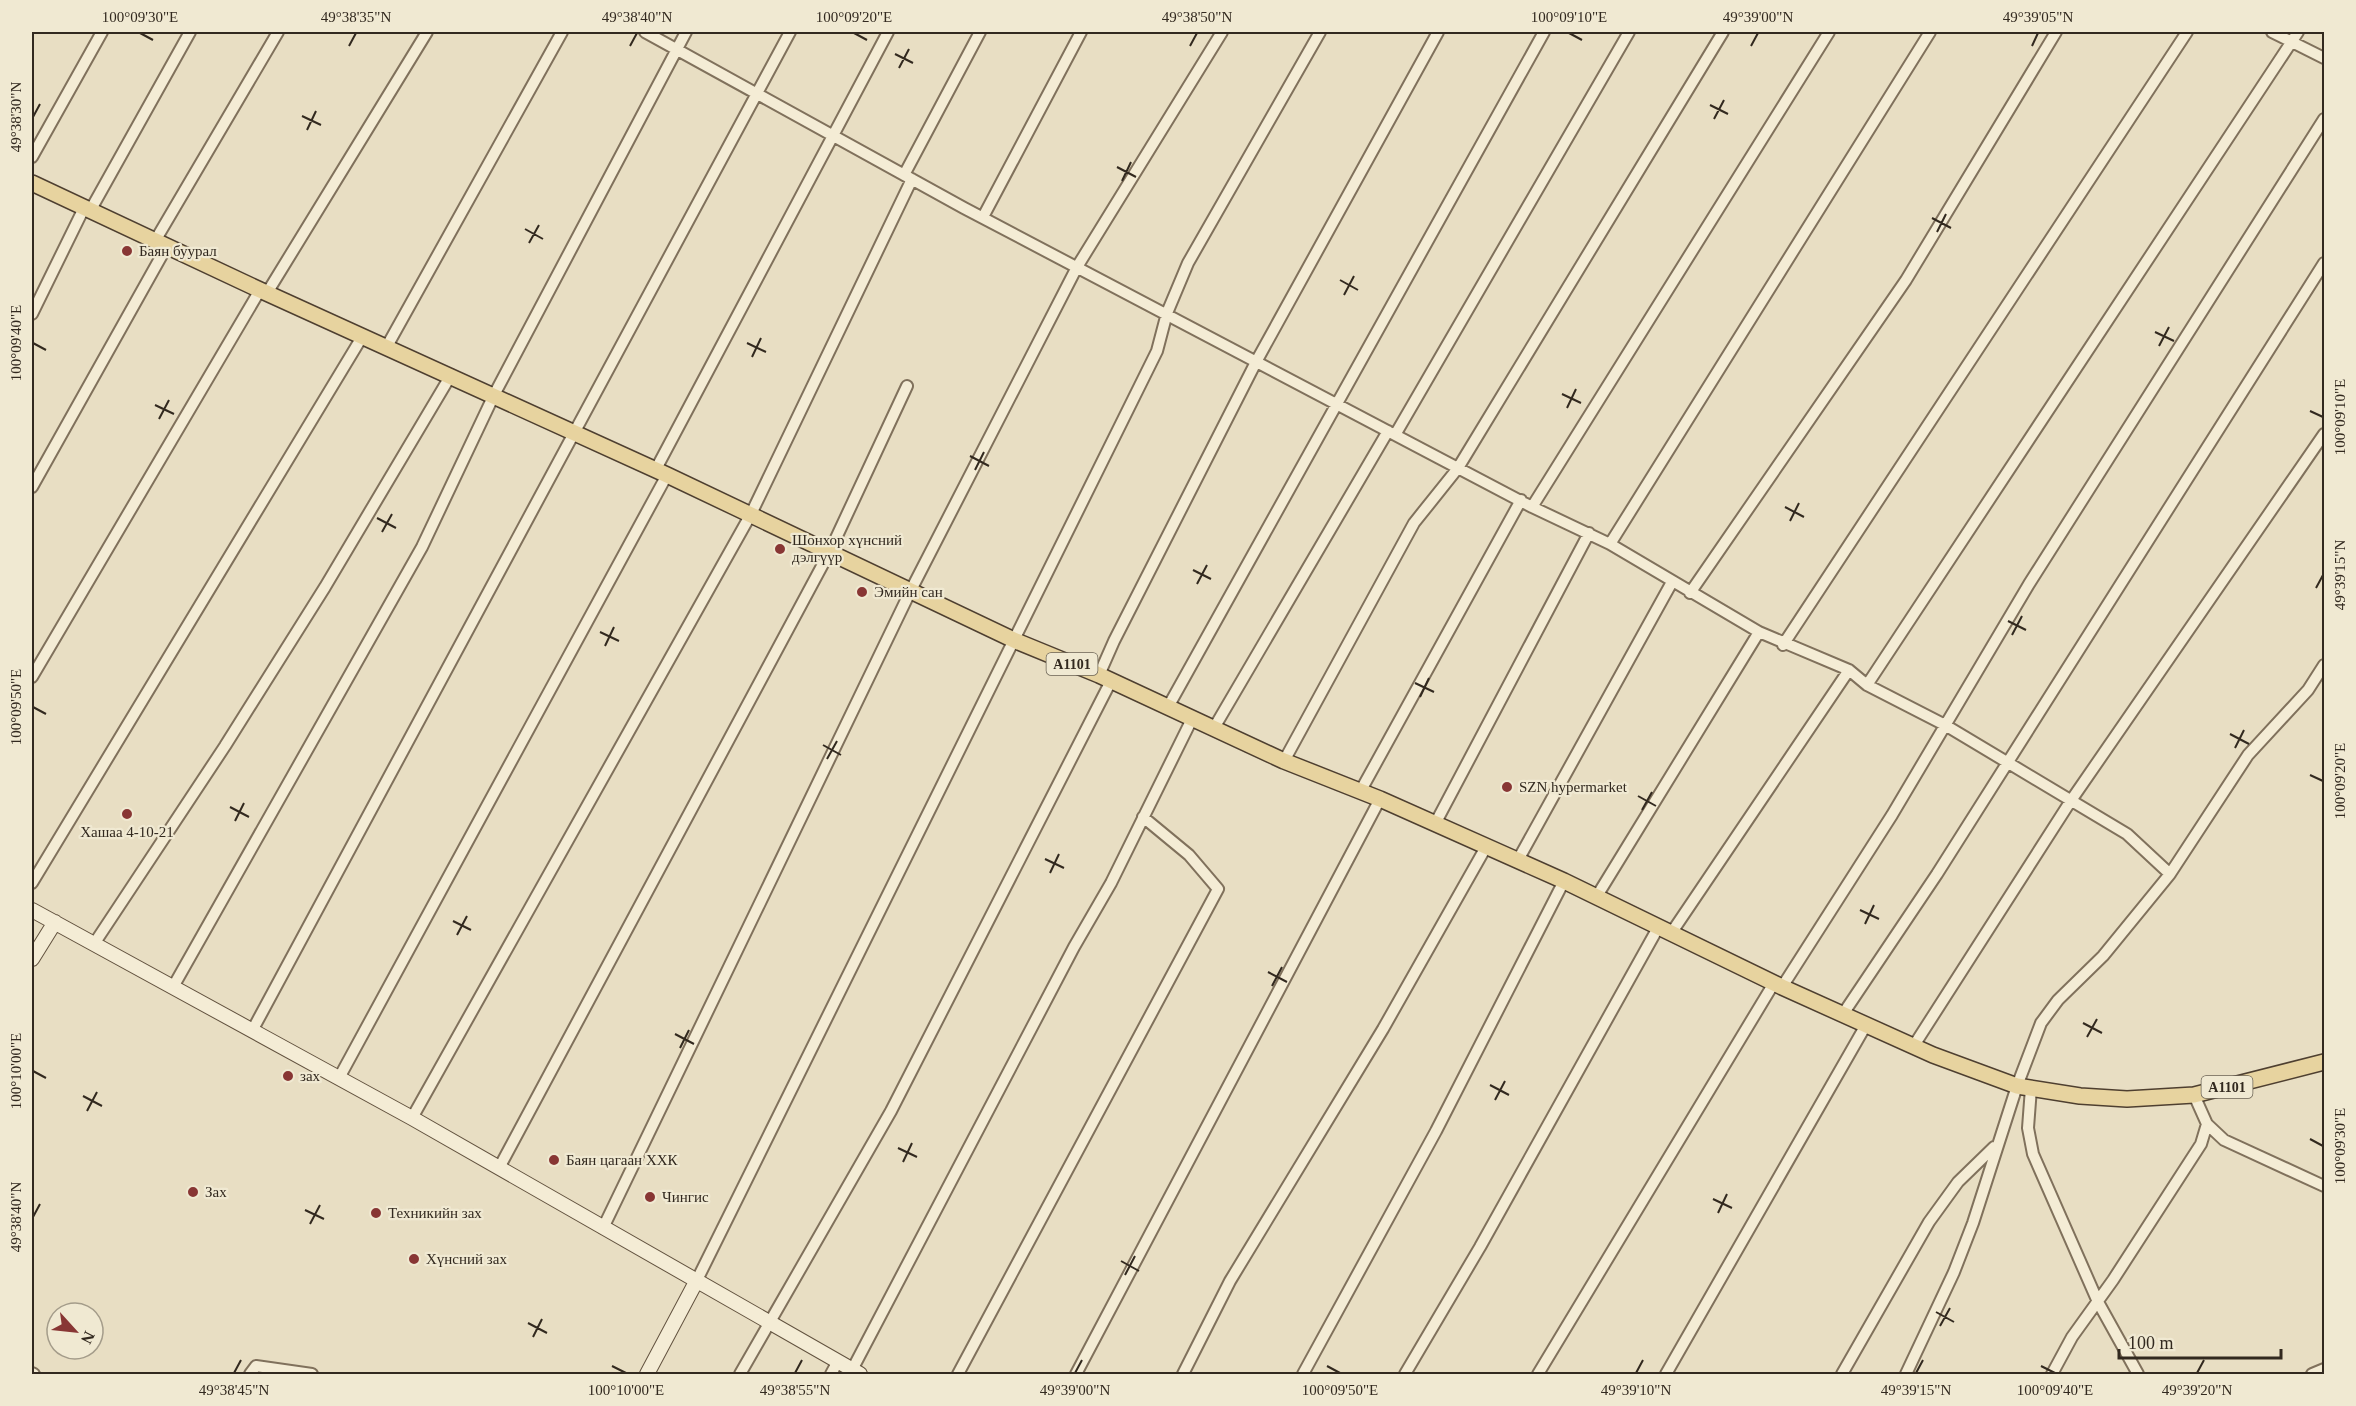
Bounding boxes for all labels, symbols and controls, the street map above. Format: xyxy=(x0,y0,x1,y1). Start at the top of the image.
text: 100°09'30"E xyxy=(102,9,178,25)
text: 49°38'35"N xyxy=(321,9,391,25)
text: 49°38'40"N xyxy=(602,9,672,25)
text: 100°09'20"E xyxy=(816,9,892,25)
text: 49°38'50"N xyxy=(1162,9,1232,25)
text: 100°09'10"E xyxy=(1531,9,1607,25)
text: 49°39'00"N xyxy=(1723,9,1793,25)
text: 49°39'05"N xyxy=(2003,9,2073,25)
text: 49°38'30"N xyxy=(8,82,24,152)
place label: Баян буурал xyxy=(139,243,217,259)
marker: Баян буурал xyxy=(120,244,134,258)
text: 100°09'40"E xyxy=(8,305,24,381)
text: 100°09'10"E xyxy=(2332,379,2348,455)
place label: Шонхор хүнсний дэлгүүр xyxy=(792,532,902,565)
text: 49°39'15"N xyxy=(2332,540,2348,610)
marker: Шонхор хүнсний дэлгүүр xyxy=(773,542,787,556)
place label: Эмийн сан xyxy=(874,584,943,600)
marker: Эмийн сан xyxy=(855,585,869,599)
road number: A1101 xyxy=(1046,653,1098,675)
text: 100°09'50"E xyxy=(8,669,24,745)
text: 100°09'20"E xyxy=(2332,743,2348,819)
place label: SZN hypermarket xyxy=(1519,779,1628,795)
marker: SZN hypermarket xyxy=(1500,780,1514,794)
marker: Хашаа 4-10-21 xyxy=(120,807,134,821)
place label: Хашаа 4-10-21 xyxy=(80,824,174,840)
text: 100°10'00"E xyxy=(8,1033,24,1109)
place label: зах xyxy=(300,1068,321,1084)
marker: зах xyxy=(281,1069,295,1083)
road number: A1101 xyxy=(2202,1076,2252,1098)
text: 100°09'30"E xyxy=(2332,1108,2348,1184)
place label: Баян цагаан ХХК xyxy=(566,1152,679,1168)
marker: Баян цагаан ХХК xyxy=(547,1153,561,1167)
text: 49°38'40"N xyxy=(8,1182,24,1252)
place label: Зах xyxy=(205,1184,227,1200)
marker: Зах xyxy=(186,1185,200,1199)
place label: Чингис xyxy=(662,1189,709,1205)
marker: Чингис xyxy=(643,1190,657,1204)
place label: Техникийн зах xyxy=(388,1205,482,1221)
marker: Техникийн зах xyxy=(369,1206,383,1220)
place label: Хүнсний зах xyxy=(426,1251,507,1267)
marker: Хүнсний зах xyxy=(407,1252,421,1266)
north arrow xyxy=(45,1301,105,1361)
scale bar xyxy=(2119,1322,2281,1360)
text: N xyxy=(78,1329,98,1347)
text: 100 m xyxy=(2128,1333,2174,1353)
text: 49°38'45"N xyxy=(199,1382,269,1398)
text: 100°10'00"E xyxy=(588,1382,664,1398)
text: 49°38'55"N xyxy=(760,1382,830,1398)
text: 49°39'00"N xyxy=(1040,1382,1110,1398)
text: 100°09'50"E xyxy=(1302,1382,1378,1398)
text: 49°39'10"N xyxy=(1601,1382,1671,1398)
text: 49°39'15"N xyxy=(1881,1382,1951,1398)
text: 100°09'40"E xyxy=(2017,1382,2093,1398)
text: 49°39'20"N xyxy=(2162,1382,2232,1398)

